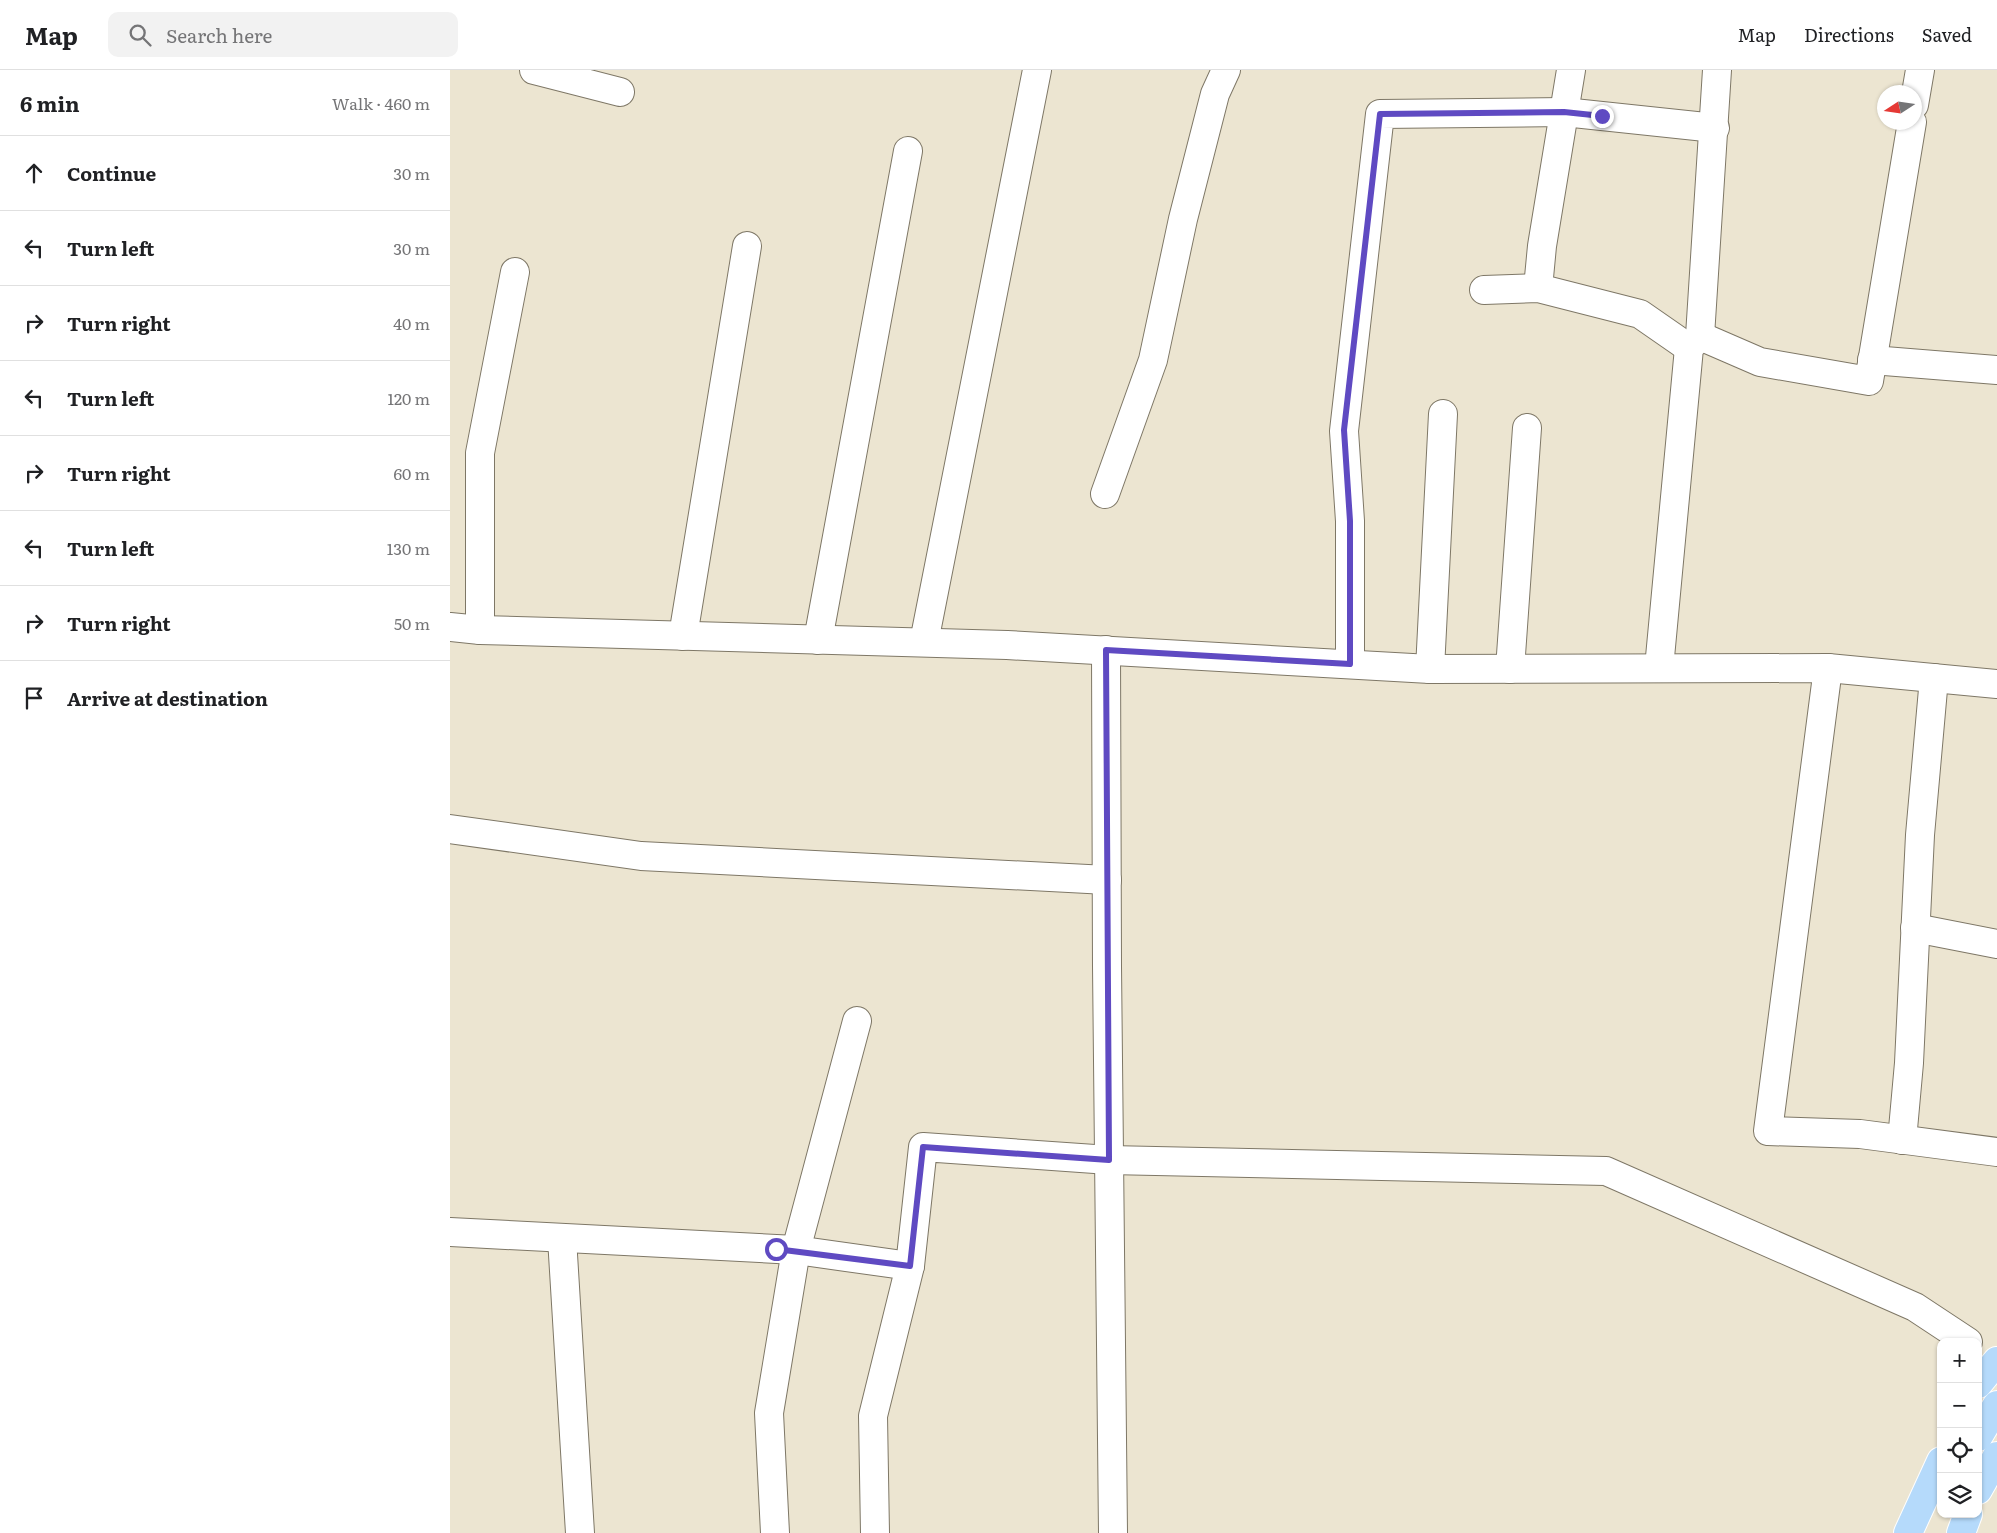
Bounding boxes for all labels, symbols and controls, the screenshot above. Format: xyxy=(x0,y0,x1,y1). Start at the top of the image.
search box xyxy=(108,12,458,57)
text: Map xyxy=(25,17,78,52)
icon: search xyxy=(126,21,154,49)
text: Search here xyxy=(166,21,272,49)
text: Map xyxy=(1738,21,1776,48)
text: Directions xyxy=(1804,21,1894,48)
text: Saved xyxy=(1922,21,1972,48)
north arrow xyxy=(1877,85,1922,130)
text: 6 min xyxy=(20,87,80,118)
text: Walk · 460 m xyxy=(332,91,430,115)
route end xyxy=(1591,105,1614,128)
icon: ahead xyxy=(20,159,48,187)
text: Continue xyxy=(67,159,156,187)
text: 30 m xyxy=(393,161,430,185)
icon: left xyxy=(20,234,48,262)
text: Turn left xyxy=(67,234,154,262)
text: 30 m xyxy=(393,236,430,260)
icon: right xyxy=(20,309,48,337)
text: Turn right xyxy=(67,309,171,337)
text: 40 m xyxy=(393,311,430,335)
icon: left xyxy=(20,384,48,412)
text: Turn left xyxy=(67,384,154,412)
text: 120 m xyxy=(387,386,430,410)
icon: right xyxy=(20,459,48,487)
text: Turn right xyxy=(67,459,171,487)
text: 60 m xyxy=(393,461,430,485)
icon: left xyxy=(20,534,48,562)
text: Turn left xyxy=(67,534,154,562)
text: 130 m xyxy=(387,536,430,560)
icon: right xyxy=(20,609,48,637)
text: Turn right xyxy=(67,609,171,637)
text: 50 m xyxy=(394,611,430,635)
icon: arrive xyxy=(20,684,48,712)
text: Arrive at destination xyxy=(67,684,268,712)
route start xyxy=(765,1238,788,1261)
map controls xyxy=(1937,1338,1982,1518)
button: + xyxy=(1937,1338,1982,1383)
button: − xyxy=(1937,1383,1982,1428)
button: locate xyxy=(1937,1428,1982,1473)
button: layers xyxy=(1937,1473,1982,1518)

